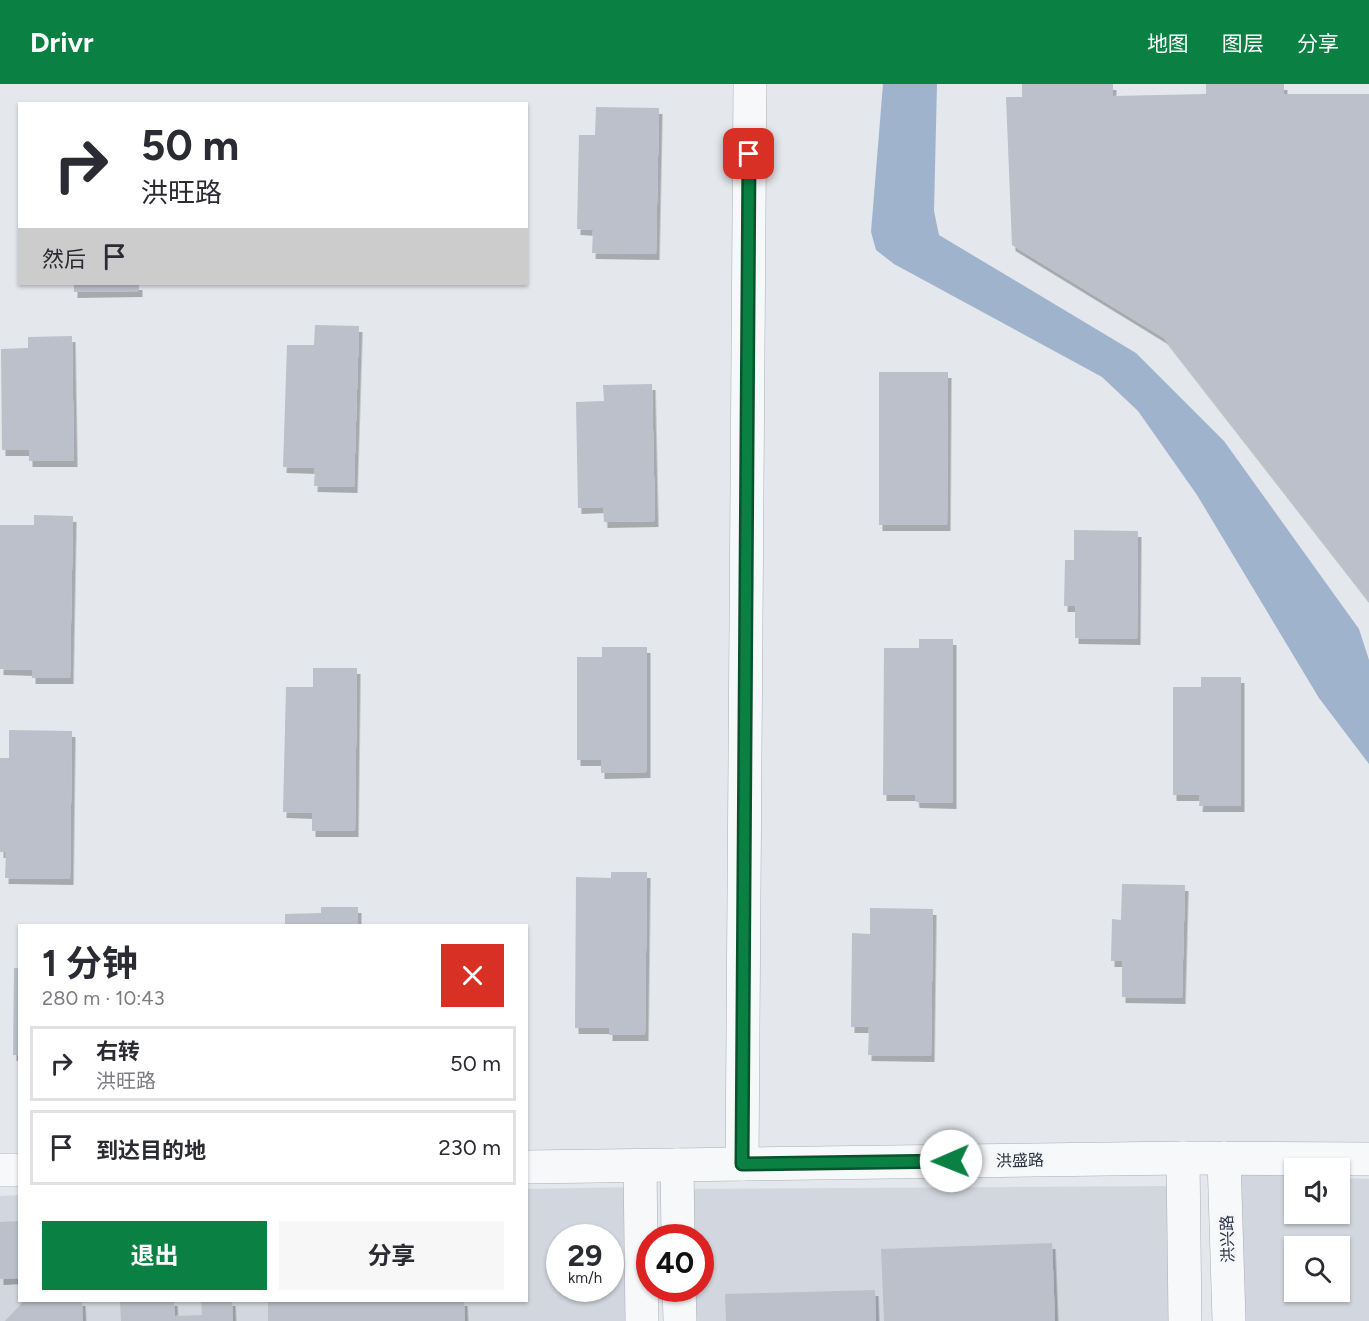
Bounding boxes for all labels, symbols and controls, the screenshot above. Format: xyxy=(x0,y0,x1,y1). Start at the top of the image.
text: Drivr xyxy=(30,25,94,59)
text: 地图 xyxy=(1147,31,1189,56)
text: 图层 xyxy=(1222,31,1264,56)
text: 分享 xyxy=(1297,31,1339,56)
text: 50 m xyxy=(141,120,239,171)
icon: right xyxy=(42,126,120,204)
pin xyxy=(723,128,774,179)
icon: arrive xyxy=(732,137,765,170)
text: 洪旺路 xyxy=(141,176,222,209)
icon: arrive xyxy=(98,240,131,273)
text: 然后 xyxy=(42,246,86,273)
text: 1 分钟 xyxy=(42,942,138,985)
button: close xyxy=(441,944,504,1007)
text: 280 m · 10:43 xyxy=(42,986,165,1010)
text: 右转 xyxy=(96,1038,140,1065)
icon: right xyxy=(45,1047,78,1080)
text: 50 m xyxy=(450,1050,501,1077)
text: 洪旺路 xyxy=(96,1069,156,1093)
position arrow xyxy=(919,1129,983,1193)
icon: arrive xyxy=(45,1131,78,1164)
text: 230 m xyxy=(438,1134,501,1161)
text: 到达目的地 xyxy=(96,1137,206,1164)
street label: 洪盛路 xyxy=(996,1151,1044,1170)
map controls xyxy=(1284,1158,1350,1302)
button: sound xyxy=(1284,1158,1350,1224)
street label: 洪兴路 xyxy=(1217,1215,1238,1263)
button: 退出 xyxy=(42,1221,267,1290)
button: 分享 xyxy=(279,1221,504,1290)
speed limit sign: 40 xyxy=(636,1224,714,1302)
button: search xyxy=(1284,1236,1350,1302)
text: 29 xyxy=(568,1237,602,1274)
text: km/h xyxy=(568,1269,602,1287)

